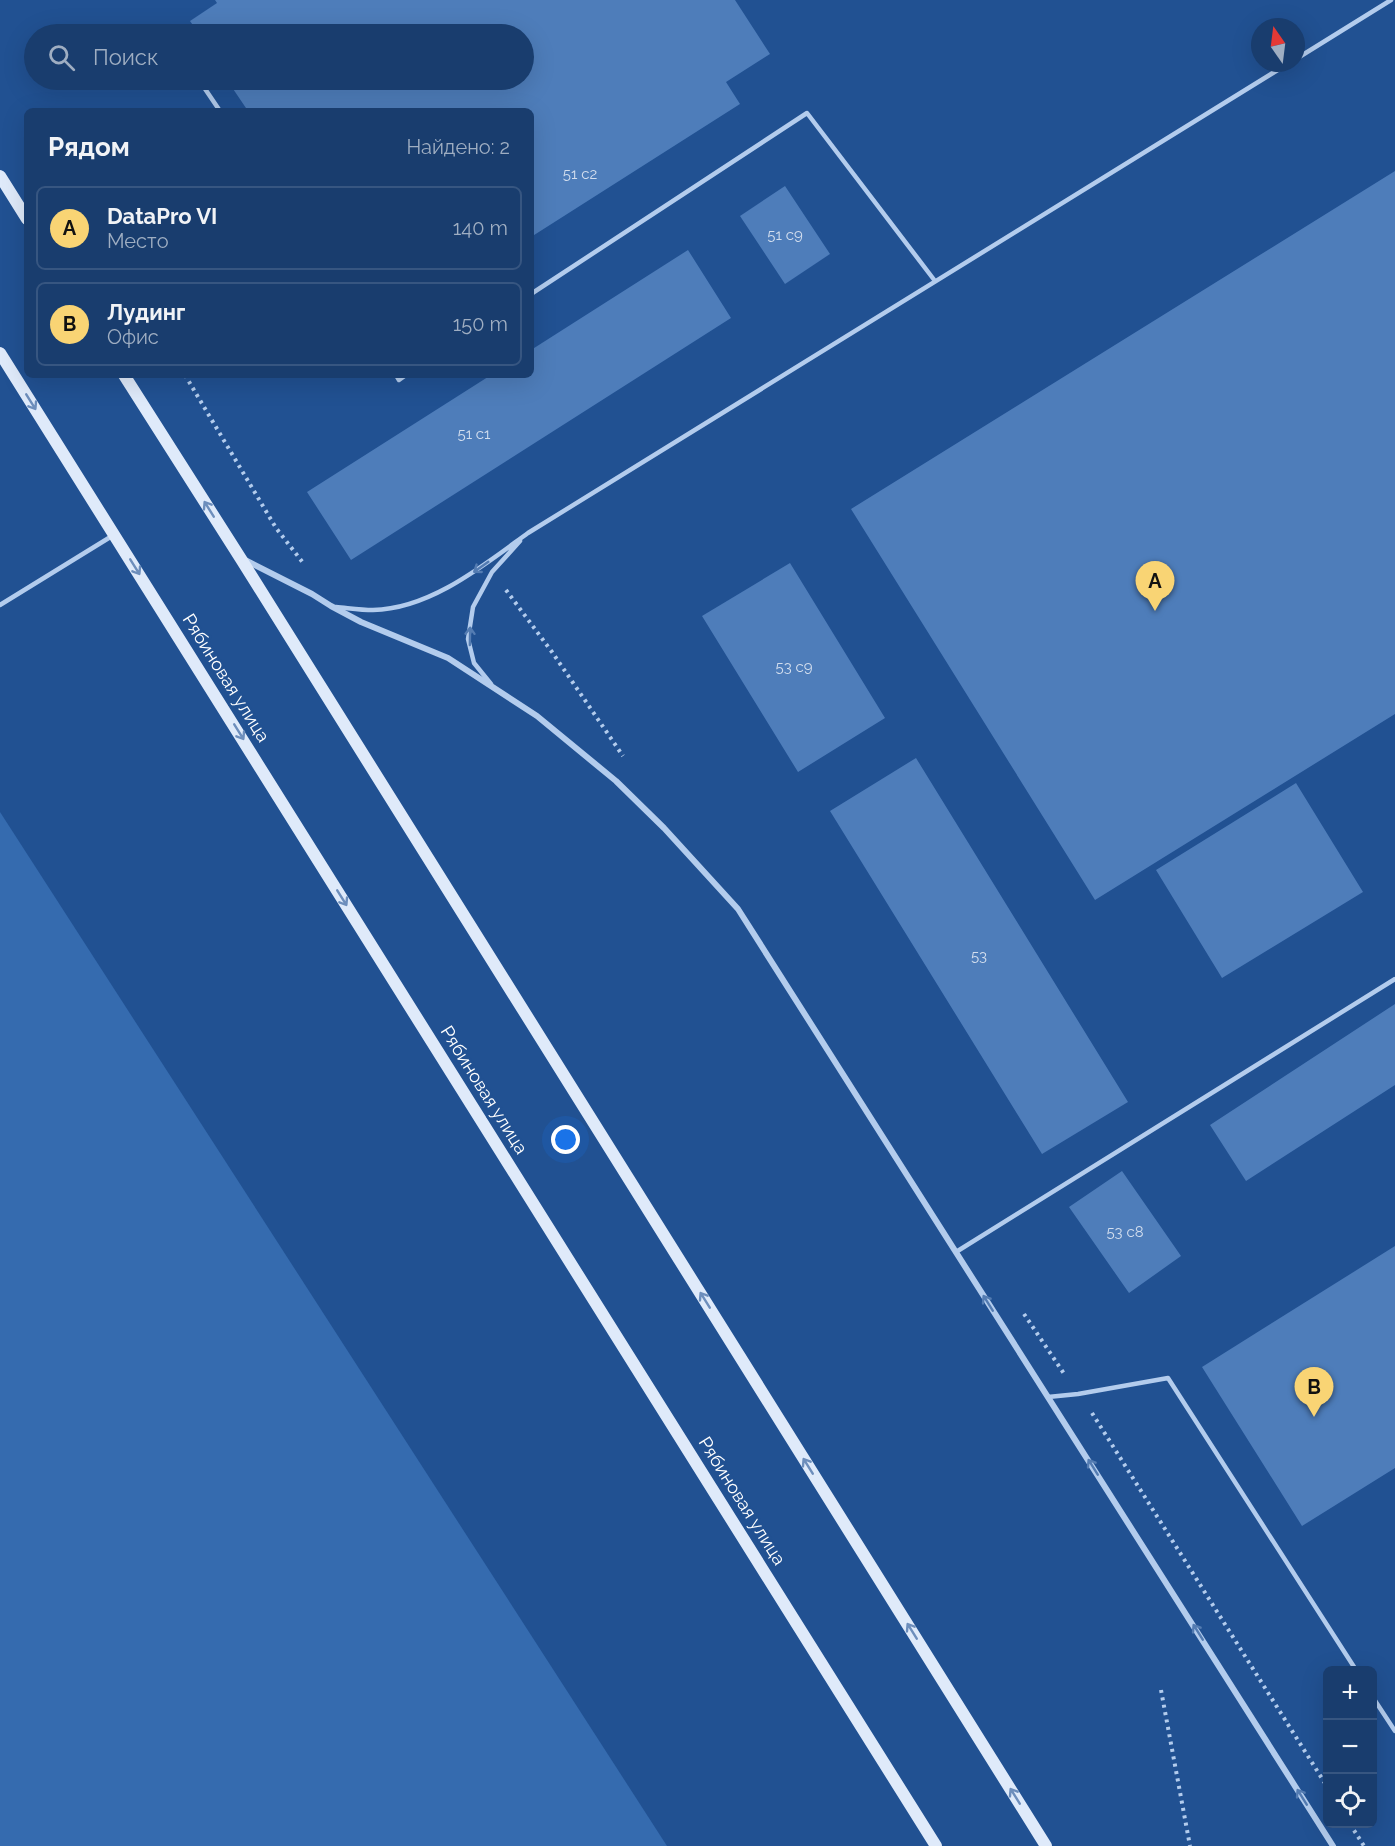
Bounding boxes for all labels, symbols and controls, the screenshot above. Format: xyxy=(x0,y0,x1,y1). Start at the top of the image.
north arrow xyxy=(1251,18,1305,72)
search box xyxy=(24,24,534,90)
icon: search xyxy=(45,41,78,74)
text: Поиск xyxy=(93,44,158,70)
text: Рядом xyxy=(48,132,130,162)
text: Найдено: 2 xyxy=(406,135,510,159)
house number: 51 с2 xyxy=(563,165,597,183)
text: DataPro VI xyxy=(107,203,217,229)
text: A xyxy=(63,216,76,240)
text: 140 m xyxy=(453,216,508,240)
house number: 51 с9 xyxy=(767,226,803,244)
text: Место xyxy=(107,229,169,253)
text: Лудинг xyxy=(107,299,185,325)
text: B xyxy=(63,312,76,336)
text: 150 m xyxy=(453,312,508,336)
text: Офис xyxy=(107,325,159,349)
one-way arrow xyxy=(26,393,38,410)
house number: 51 с1 xyxy=(457,425,491,443)
one-way arrow xyxy=(203,501,215,518)
one-way arrow xyxy=(130,558,142,575)
one-way arrow xyxy=(473,561,489,573)
pin: A xyxy=(1136,562,1174,611)
street label: Рябиновая улица xyxy=(179,610,274,746)
one-way arrow xyxy=(464,627,476,647)
house number: 53 с9 xyxy=(775,658,813,676)
one-way arrow xyxy=(233,723,245,740)
one-way arrow xyxy=(336,889,349,906)
house number: 53 xyxy=(971,947,987,965)
street label: Рябиновая улица xyxy=(437,1022,532,1158)
your location xyxy=(551,1125,580,1154)
house number: 53 с8 xyxy=(1106,1223,1144,1241)
one-way arrow xyxy=(698,1292,711,1309)
one-way arrow xyxy=(982,1295,994,1312)
pin: B xyxy=(1294,1368,1334,1417)
street label: Рябиновая улица xyxy=(695,1433,790,1569)
one-way arrow xyxy=(802,1458,814,1475)
one-way arrow xyxy=(1087,1459,1099,1476)
one-way arrow xyxy=(905,1623,917,1640)
one-way arrow xyxy=(1191,1624,1203,1641)
map controls xyxy=(1323,1666,1377,1828)
button: + xyxy=(1323,1666,1377,1720)
button: − xyxy=(1323,1720,1377,1774)
button: locate xyxy=(1323,1774,1377,1828)
one-way arrow xyxy=(1009,1788,1021,1805)
one-way arrow xyxy=(1296,1789,1308,1805)

